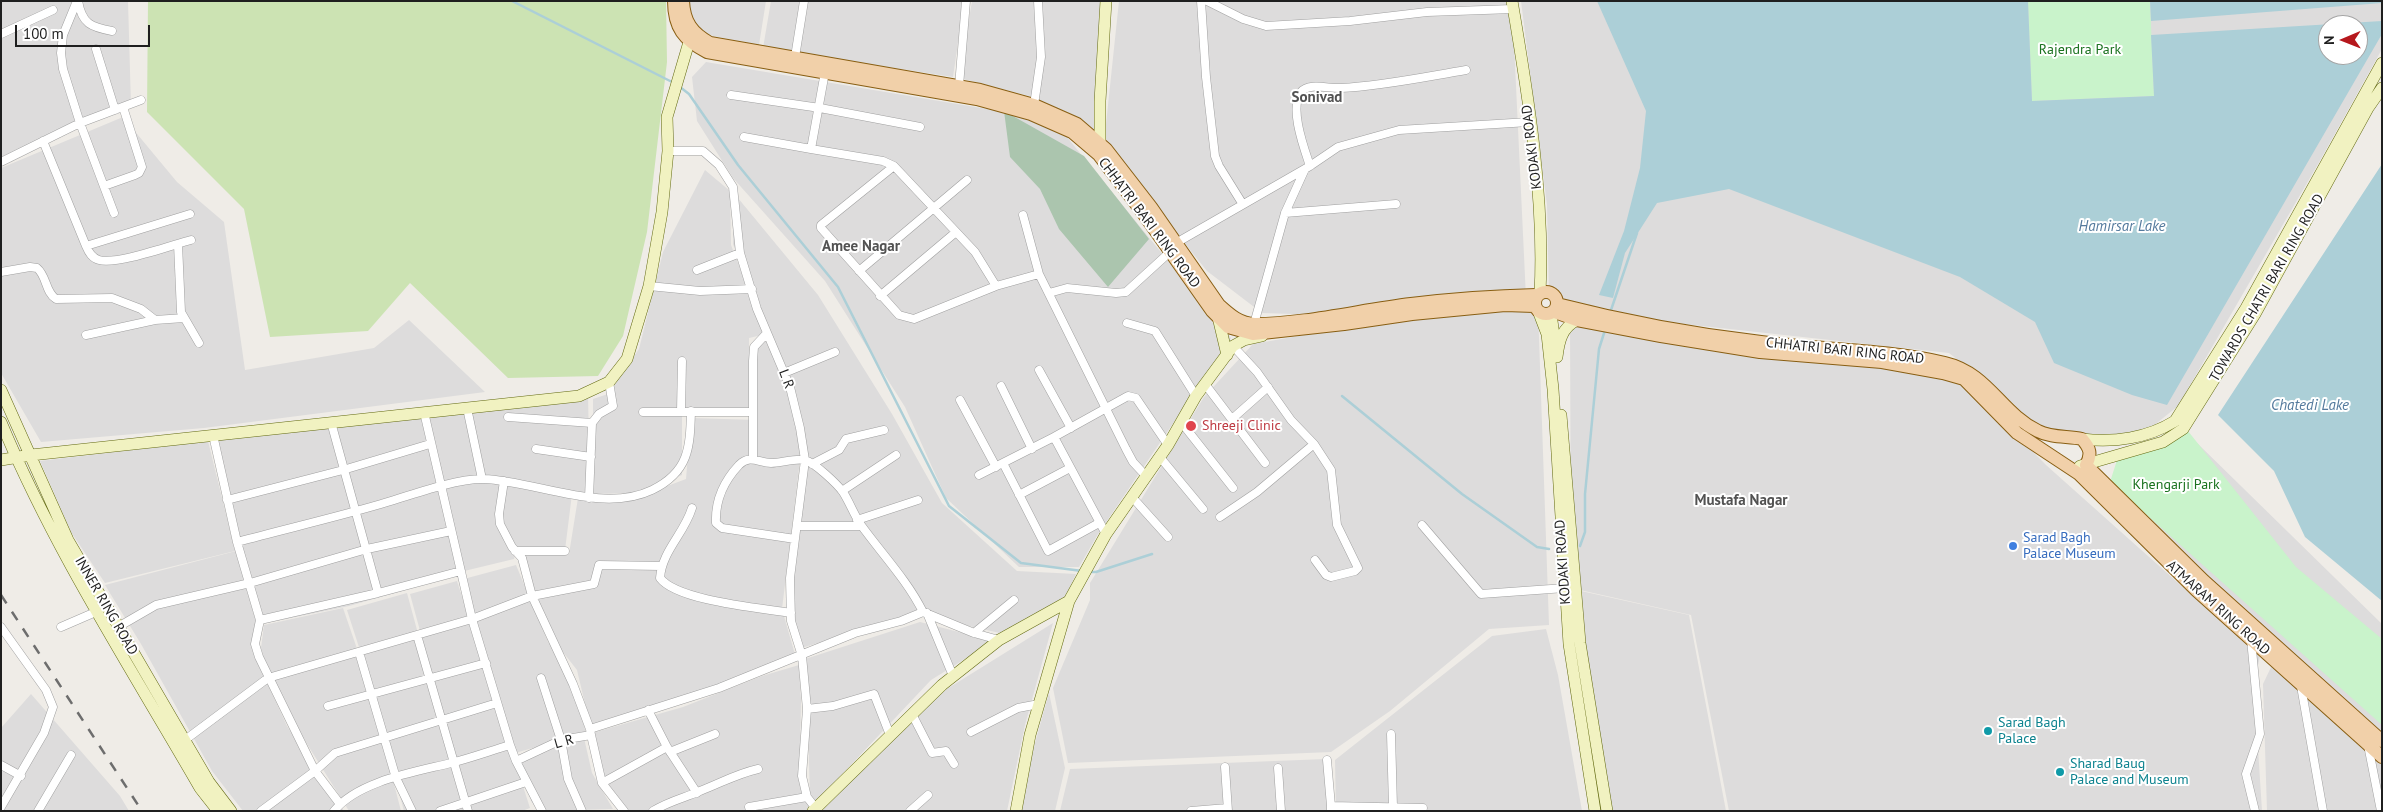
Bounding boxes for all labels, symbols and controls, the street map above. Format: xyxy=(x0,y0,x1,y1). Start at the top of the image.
scale bar xyxy=(18,15,152,47)
north arrow xyxy=(2318,15,2368,65)
text: 100 m xyxy=(23,24,64,43)
text: N xyxy=(2320,35,2338,45)
park label: Rajendra Park xyxy=(2039,42,2121,58)
district label: Sonivad xyxy=(1292,89,1342,107)
street label: KODAKI ROAD xyxy=(1518,104,1546,190)
street label: CHHATRI BARI RING ROAD xyxy=(1094,154,1204,292)
street label: TOWARDS CHATRI BARI RING ROAD xyxy=(2206,191,2328,385)
water label: Hamirsar Lake xyxy=(2079,218,2165,236)
district label: Amee Nagar xyxy=(822,238,900,256)
street label: CHHATRI BARI RING ROAD xyxy=(1765,334,1925,368)
street label: L R xyxy=(775,367,797,391)
water label: Chatedi Lake xyxy=(2271,397,2349,415)
place label: Shreeji Clinic xyxy=(1202,418,1281,434)
marker: Shreeji Clinic xyxy=(1184,419,1198,433)
park label: Khengarji Park xyxy=(2132,477,2220,493)
district label: Mustafa Nagar xyxy=(1694,492,1788,510)
street label: KODAKI ROAD xyxy=(1552,519,1574,605)
place label: Sarad Bagh Palace Museum xyxy=(2023,530,2116,562)
marker: Sarad Bagh Palace Museum xyxy=(2007,540,2019,552)
street label: INNER RING ROAD xyxy=(71,554,141,658)
street label: ATMARAM RING ROAD xyxy=(2163,557,2273,659)
place label: Sarad Bagh Palace xyxy=(1998,715,2066,748)
marker: Sarad Bagh Palace xyxy=(1982,725,1994,737)
street label: L R xyxy=(552,731,576,753)
place label: Sharad Baug Palace and Museum xyxy=(2070,756,2189,789)
marker: Sharad Baug Palace and Museum xyxy=(2054,766,2066,778)

